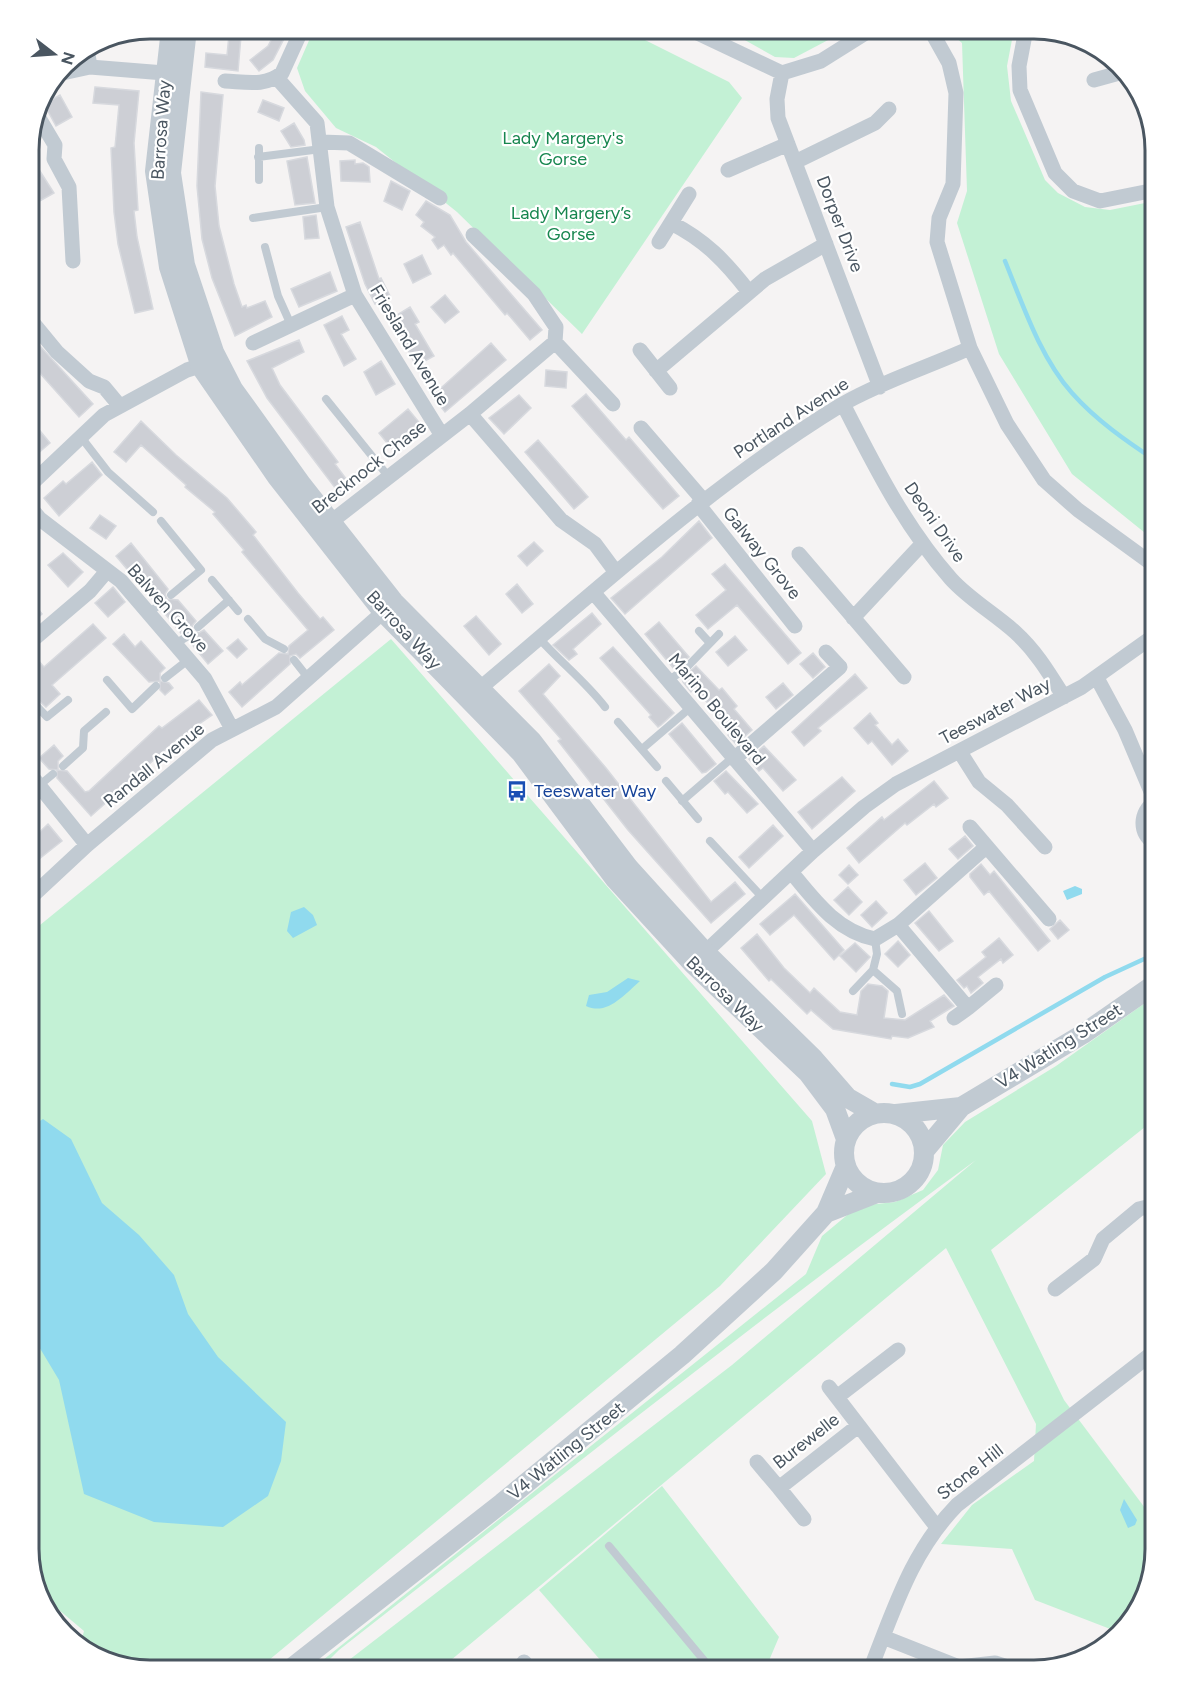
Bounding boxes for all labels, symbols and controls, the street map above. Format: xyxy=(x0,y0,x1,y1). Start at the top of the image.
north arrow xyxy=(24,24,84,84)
text: N xyxy=(57,50,79,67)
street label: Barrosa Way xyxy=(147,79,175,181)
park label: Lady Margery's Gorse xyxy=(502,127,624,170)
street label: Dorper Drive xyxy=(812,173,869,275)
park label: Lady Margery’s Gorse xyxy=(511,202,631,245)
street label: Friesland Avenue xyxy=(365,281,455,410)
street label: Portland Avenue xyxy=(729,373,853,463)
street label: Brecknock Chase xyxy=(307,415,431,519)
street label: Deoni Drive xyxy=(899,478,971,567)
street label: Galway Grove xyxy=(718,502,806,604)
street label: Balwen Grove xyxy=(123,559,214,657)
street label: Barrosa Way xyxy=(362,586,446,674)
street label: Marino Boulevard xyxy=(664,648,770,770)
street label: Teeswater Way xyxy=(936,672,1055,749)
street label: Randall Avenue xyxy=(99,718,209,812)
bus stop icon: Teeswater Way xyxy=(505,779,529,803)
place label: Teeswater Way xyxy=(534,780,657,802)
street label: Barrosa Way xyxy=(681,951,769,1037)
street label: V4 Watling Street xyxy=(992,998,1126,1094)
street label: V4 Watling Street xyxy=(503,1397,629,1505)
street label: Burewelle xyxy=(768,1408,844,1474)
street label: Stone Hill xyxy=(932,1439,1008,1505)

